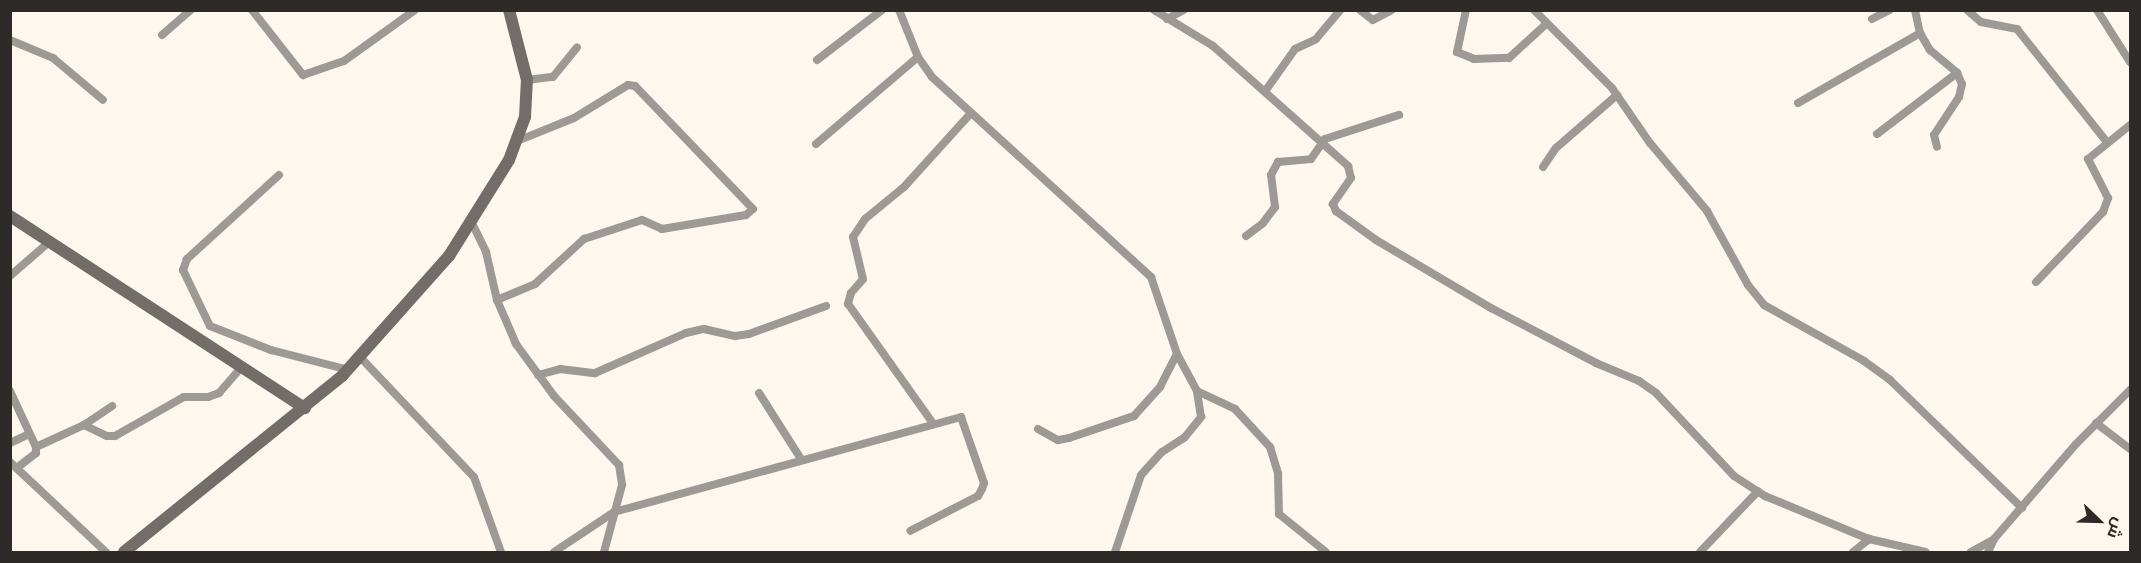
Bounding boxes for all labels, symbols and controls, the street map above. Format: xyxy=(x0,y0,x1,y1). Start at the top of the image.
north arrow xyxy=(2069,491,2129,551)
text: ش xyxy=(2101,514,2130,542)

